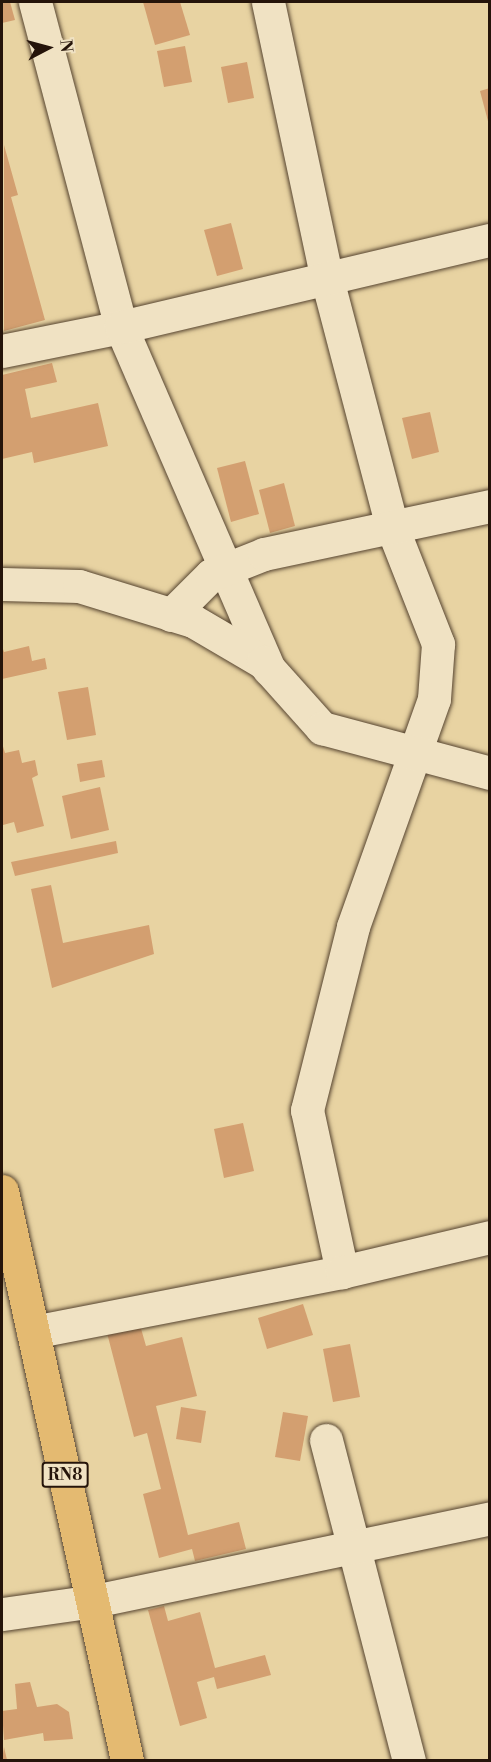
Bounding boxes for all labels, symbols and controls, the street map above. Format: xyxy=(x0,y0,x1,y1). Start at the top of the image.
north arrow xyxy=(18,18,78,78)
text: N xyxy=(55,39,77,53)
road number: RN8 xyxy=(41,1462,89,1488)

